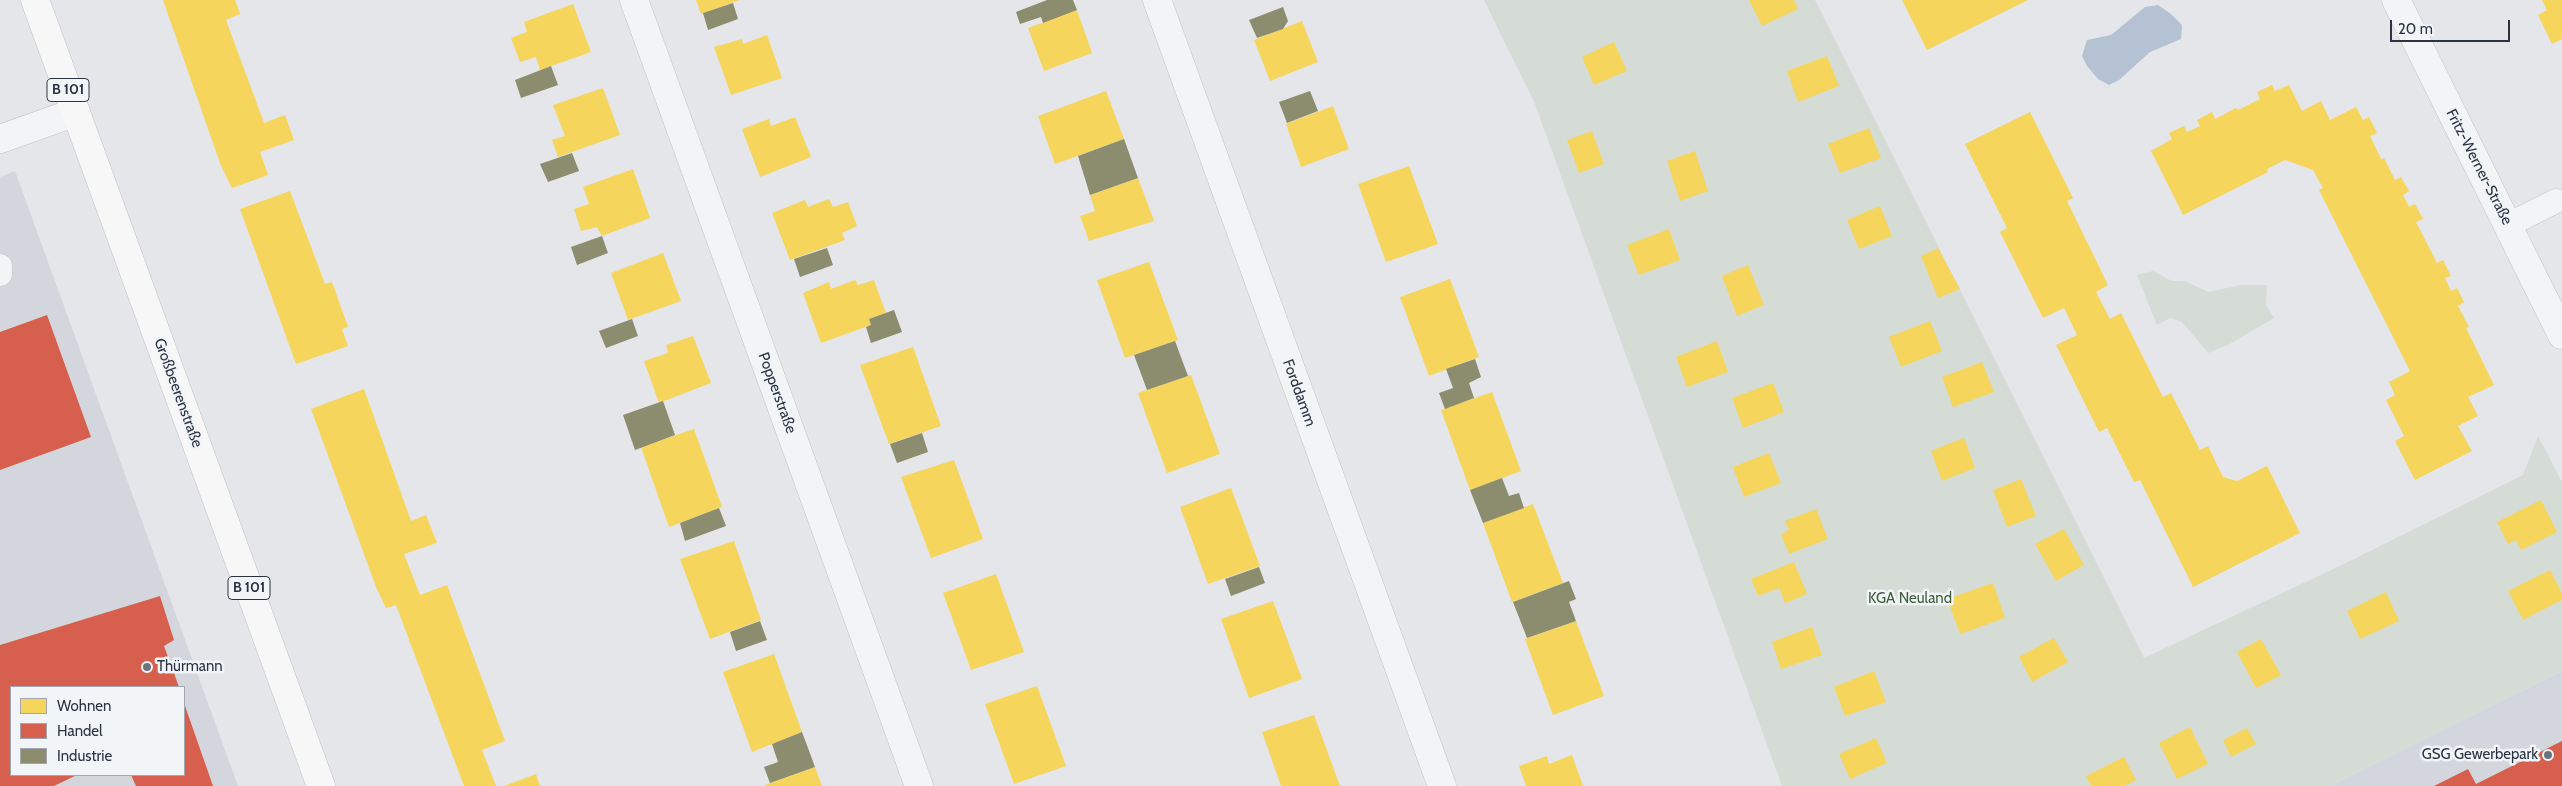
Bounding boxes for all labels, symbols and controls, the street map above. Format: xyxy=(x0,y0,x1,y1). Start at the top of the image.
scale bar xyxy=(2392,10,2512,42)
text: 20 m xyxy=(2398,20,2433,38)
road number: B 101 xyxy=(47,78,89,102)
street label: Fritz-Werner-Straße xyxy=(2442,106,2516,228)
street label: Großbeerenstraße xyxy=(150,336,206,450)
street label: Popperstraße xyxy=(754,350,800,436)
street label: Forddamm xyxy=(1279,357,1319,429)
road number: B 101 xyxy=(228,576,270,600)
park label: KGA Neuland xyxy=(1868,590,1952,608)
place label: Thürmann xyxy=(157,658,223,676)
marker: Thürmann xyxy=(141,661,153,673)
legend xyxy=(10,686,185,776)
text: Wohnen xyxy=(57,697,111,715)
text: Handel xyxy=(57,722,103,740)
place label: GSG Gewerbepark xyxy=(2422,746,2538,764)
text: Industrie xyxy=(57,747,112,765)
marker: GSG Gewerbepark xyxy=(2542,749,2554,761)

